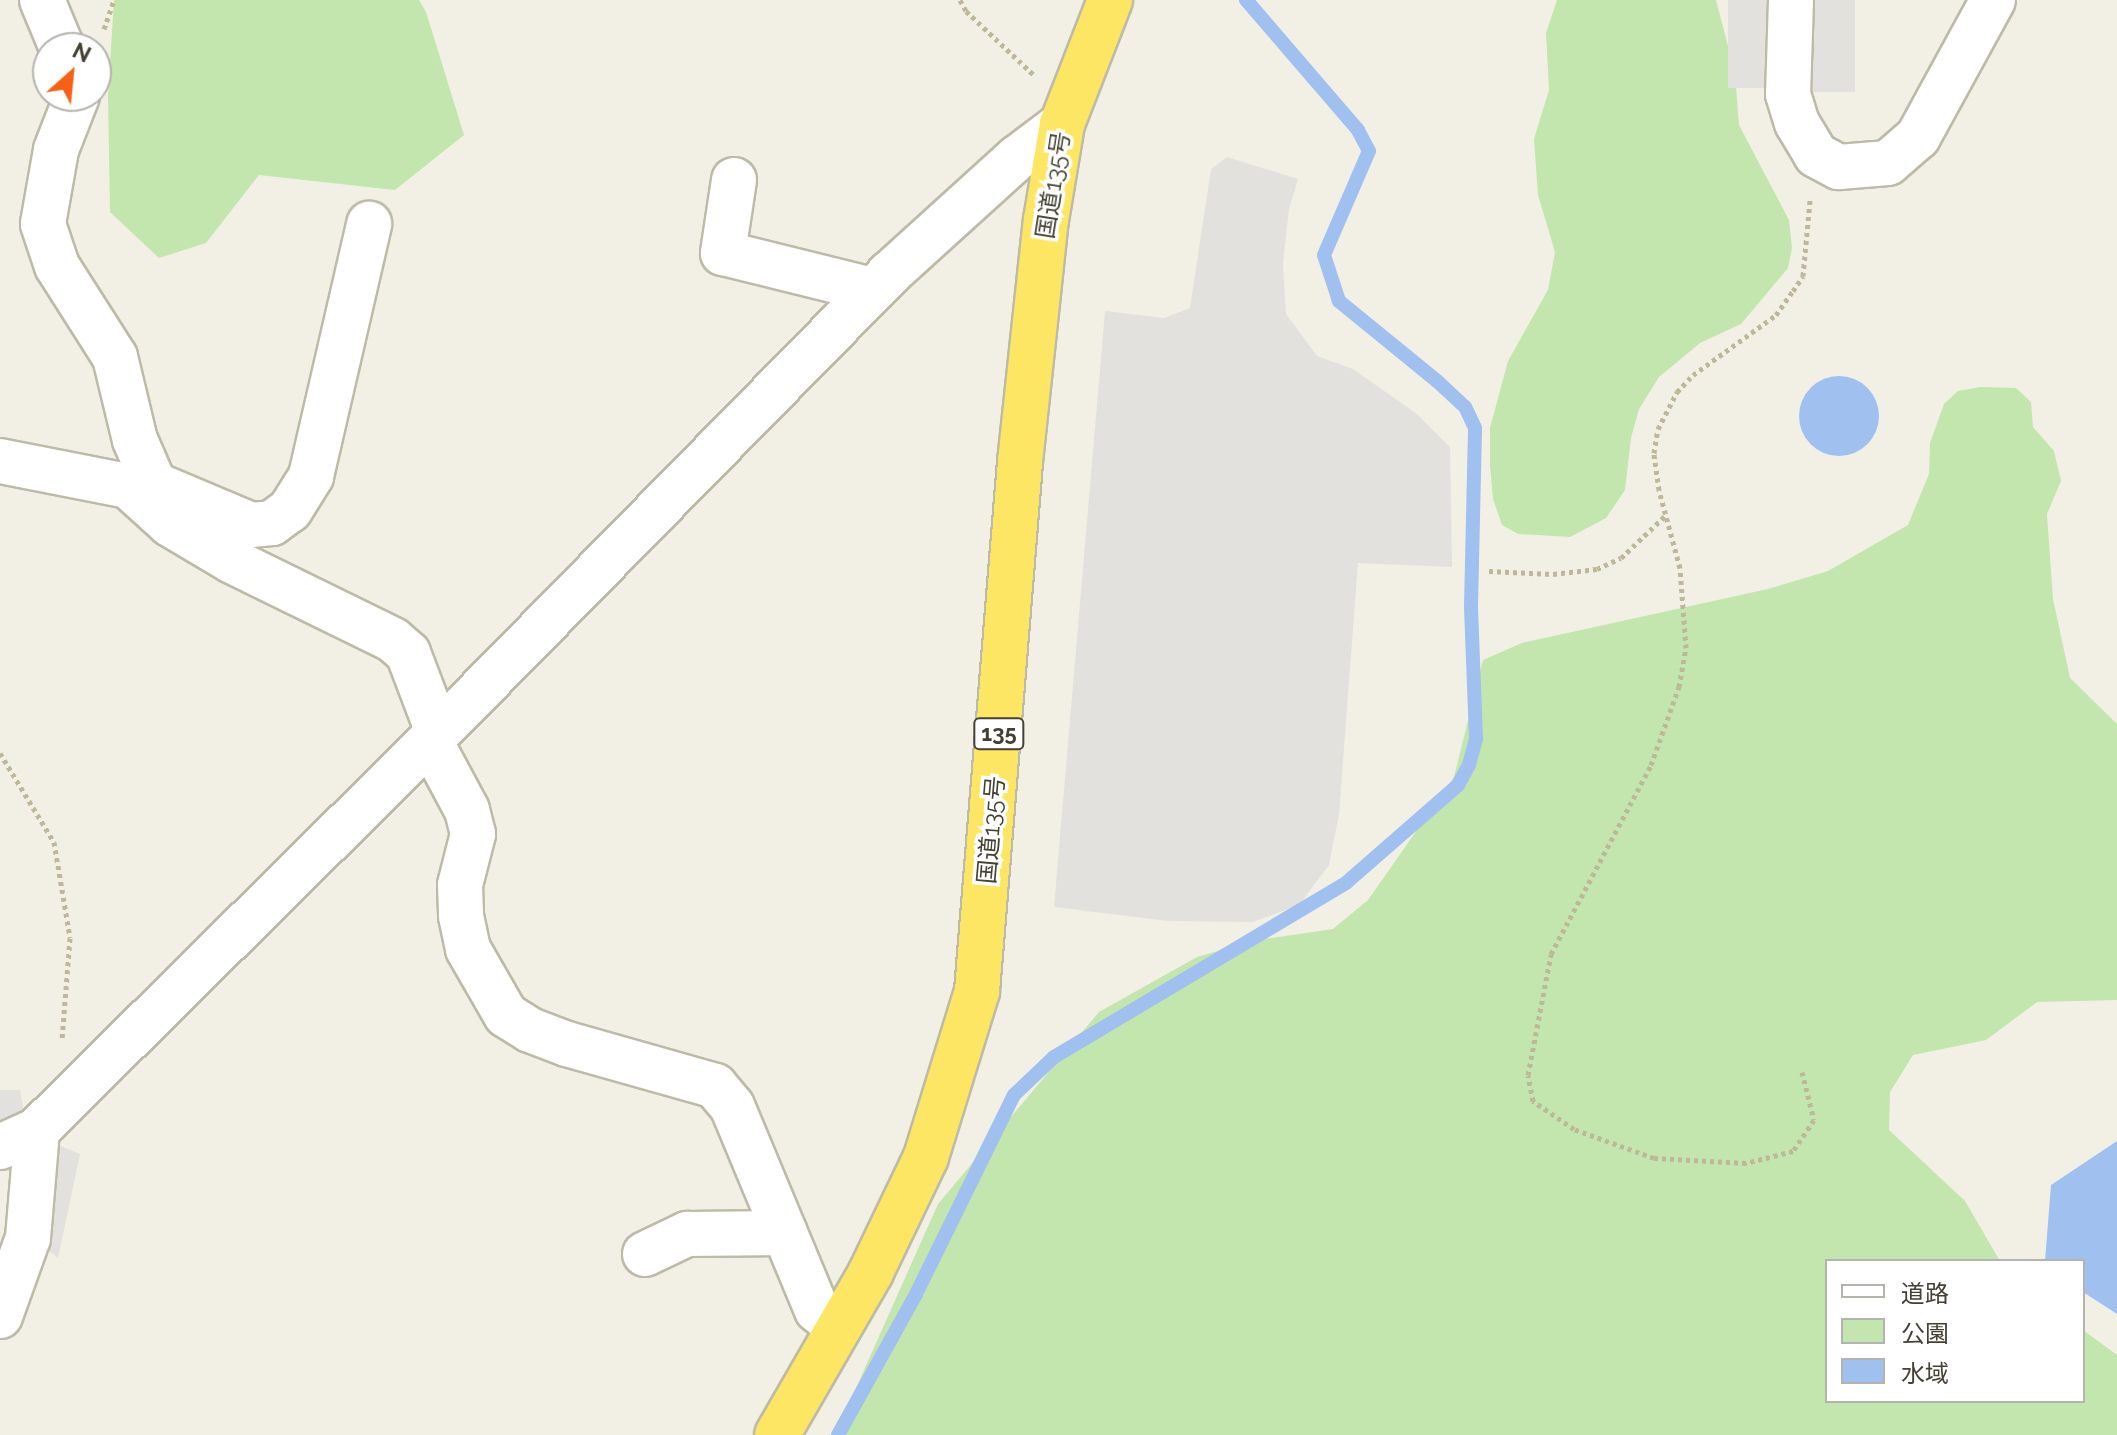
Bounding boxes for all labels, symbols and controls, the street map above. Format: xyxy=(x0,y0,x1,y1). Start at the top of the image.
north arrow xyxy=(32,32,112,112)
text: N xyxy=(69,37,95,68)
street label: 国道135号 xyxy=(1030,129,1076,241)
road number: 135 xyxy=(973,716,1025,752)
street label: 国道135号 xyxy=(972,775,1010,885)
legend xyxy=(1825,1259,2085,1403)
text: 道路 xyxy=(1901,1279,1949,1308)
text: 公園 xyxy=(1901,1319,1949,1348)
text: 水域 xyxy=(1901,1359,1949,1388)

